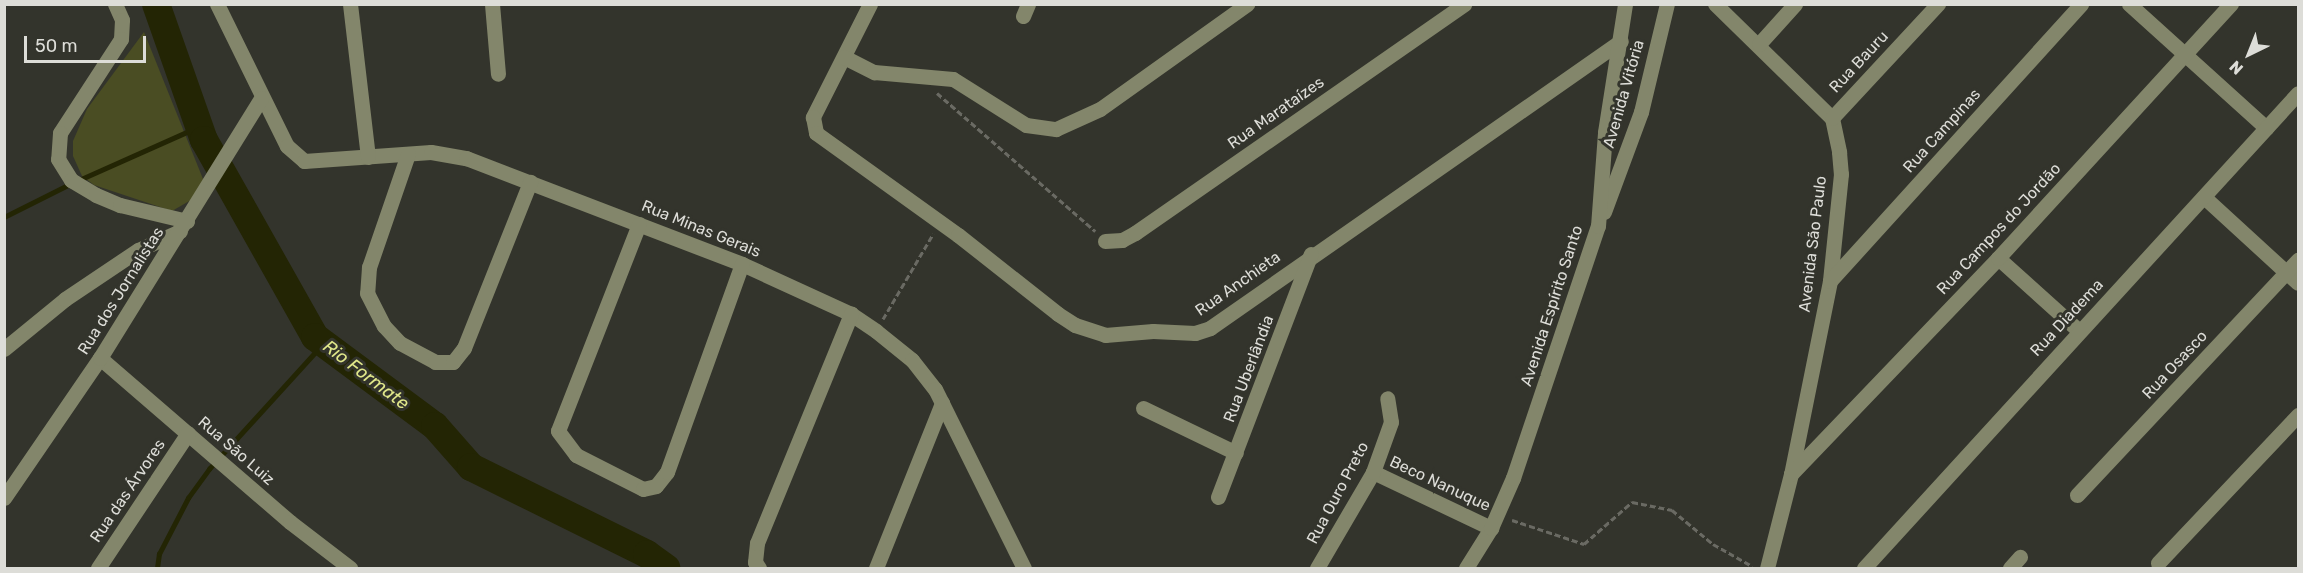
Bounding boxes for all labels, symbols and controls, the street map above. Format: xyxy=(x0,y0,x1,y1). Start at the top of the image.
scale bar xyxy=(27,24,148,62)
north arrow xyxy=(2219,24,2279,84)
street label: Rua Bauru xyxy=(1825,27,1893,97)
text: 50 m xyxy=(35,35,78,57)
street label: Avenida Vitória xyxy=(1599,37,1649,151)
text: N xyxy=(2226,57,2247,78)
street label: Rua Marataízes xyxy=(1224,73,1328,153)
street label: Rua Campinas xyxy=(1899,85,1985,177)
street label: Rua Campos do Jordão xyxy=(1933,159,2065,299)
street label: Avenida São Paulo xyxy=(1795,175,1831,313)
street label: Rua Minas Gerais xyxy=(639,196,763,262)
street label: Avenida Espírito Santo xyxy=(1517,223,1587,389)
street label: Rua dos Jornalistas xyxy=(74,224,168,358)
street label: Rua Anchieta xyxy=(1192,248,1284,320)
street label: Rua Diadema xyxy=(2027,276,2107,360)
street label: Rua Uberlândia xyxy=(1220,313,1278,425)
street label: Rua Osasco xyxy=(2138,327,2212,403)
water label: Rio Formate xyxy=(319,336,413,414)
street label: Rua São Luiz xyxy=(194,413,278,489)
street label: Rua das Árvores xyxy=(86,436,170,546)
street label: Rua Ouro Preto xyxy=(1303,439,1373,547)
street label: Beco Nanuque xyxy=(1387,452,1493,516)

